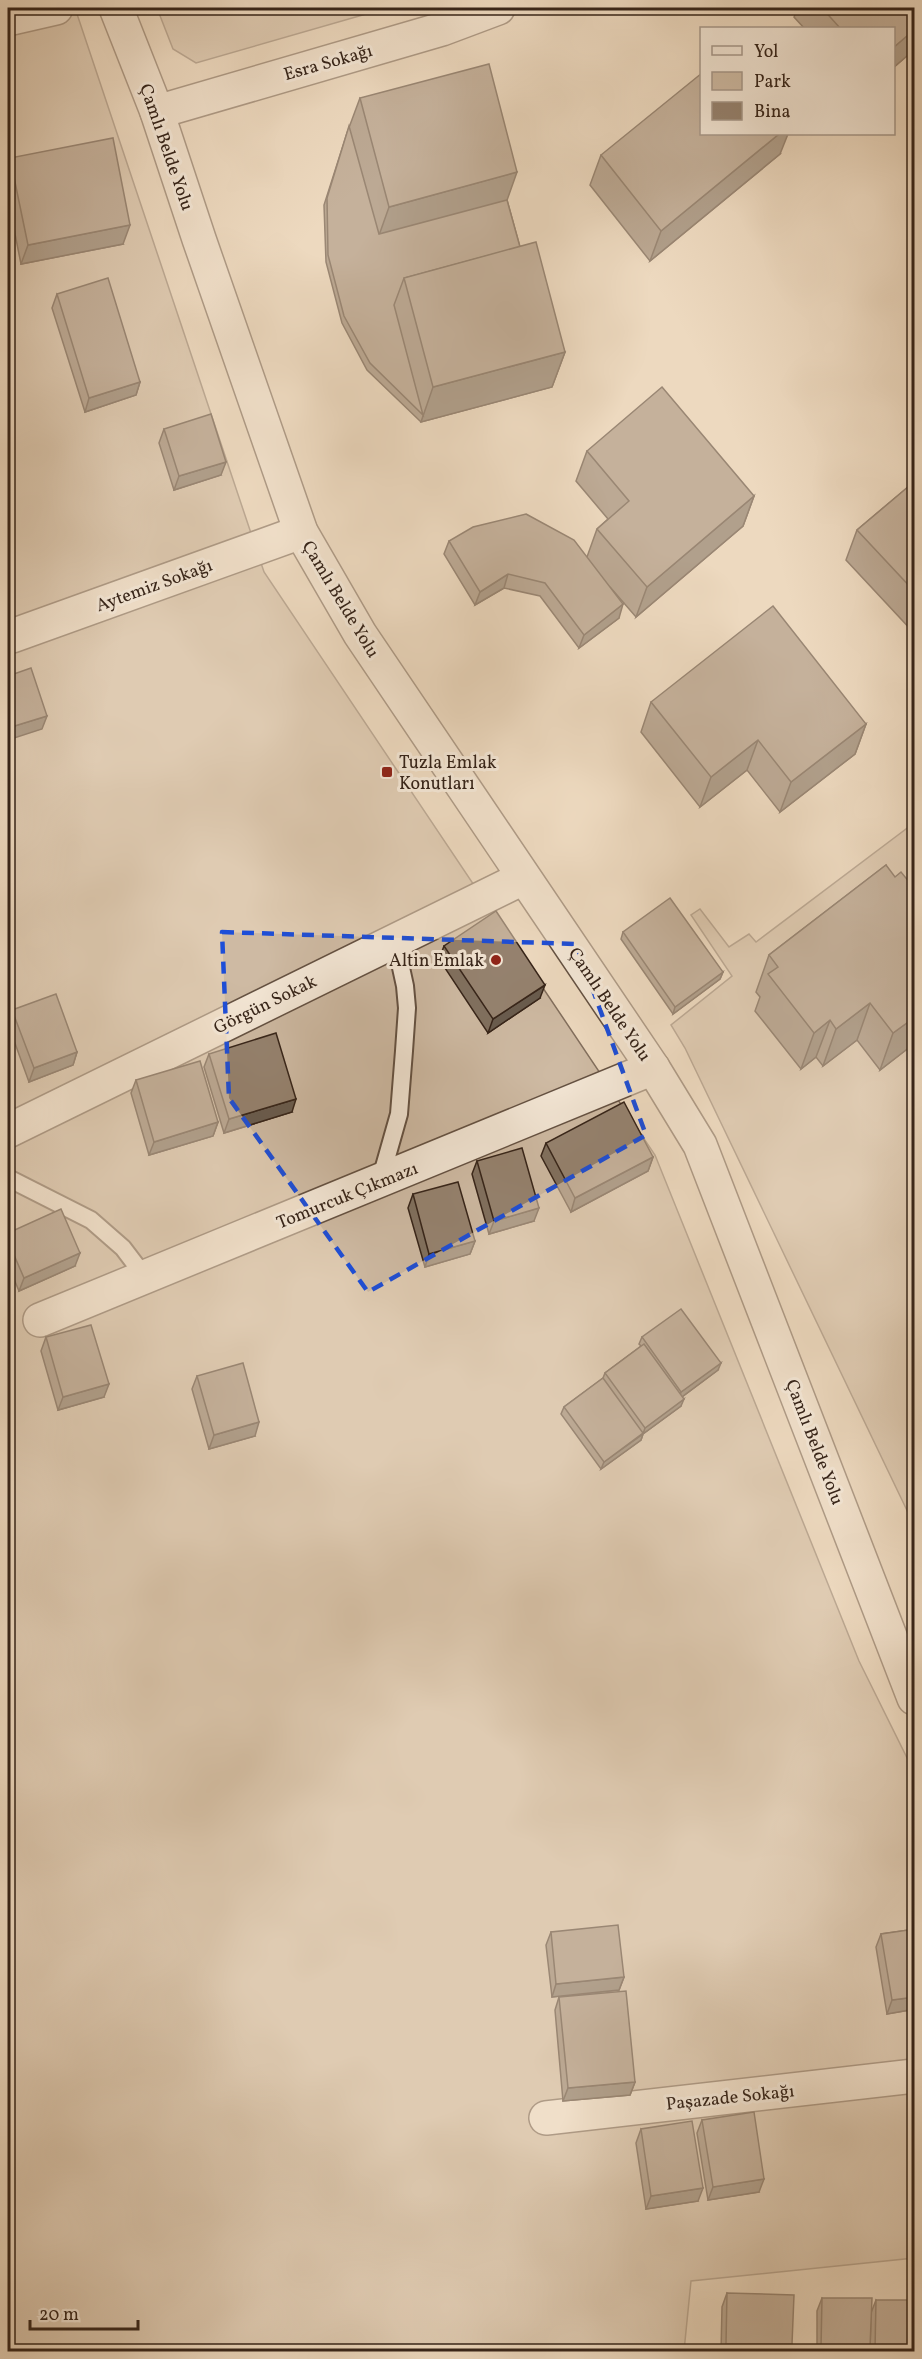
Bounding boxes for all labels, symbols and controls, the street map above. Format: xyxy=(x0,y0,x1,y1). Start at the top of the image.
legend xyxy=(700,27,895,135)
street label: Esra Sokağı xyxy=(281,39,376,88)
text: Yol xyxy=(754,40,779,65)
text: Park xyxy=(754,70,791,95)
street label: Çamlı Belde Yolu xyxy=(132,81,199,214)
text: Bina xyxy=(754,100,790,125)
street label: Çamlı Belde Yolu xyxy=(295,537,385,663)
street label: Aytemiz Sokağı xyxy=(93,554,216,619)
place label: Tuzla Emlak Konutları xyxy=(399,751,497,797)
marker: Tuzla Emlak Konutları xyxy=(380,765,394,779)
street label: Çamlı Belde Yolu xyxy=(561,943,656,1067)
place label: Altin Emlak xyxy=(389,949,484,974)
marker: Altin Emlak xyxy=(489,953,503,967)
street label: Görgün Sokak xyxy=(210,970,322,1041)
street label: Tomurcuk Çıkmazı xyxy=(273,1157,422,1236)
street label: Çamlı Belde Yolu xyxy=(778,1376,849,1509)
street label: Paşazade Sokağı xyxy=(665,2079,796,2118)
scale bar xyxy=(30,2293,138,2331)
text: 20 m xyxy=(39,2303,79,2328)

